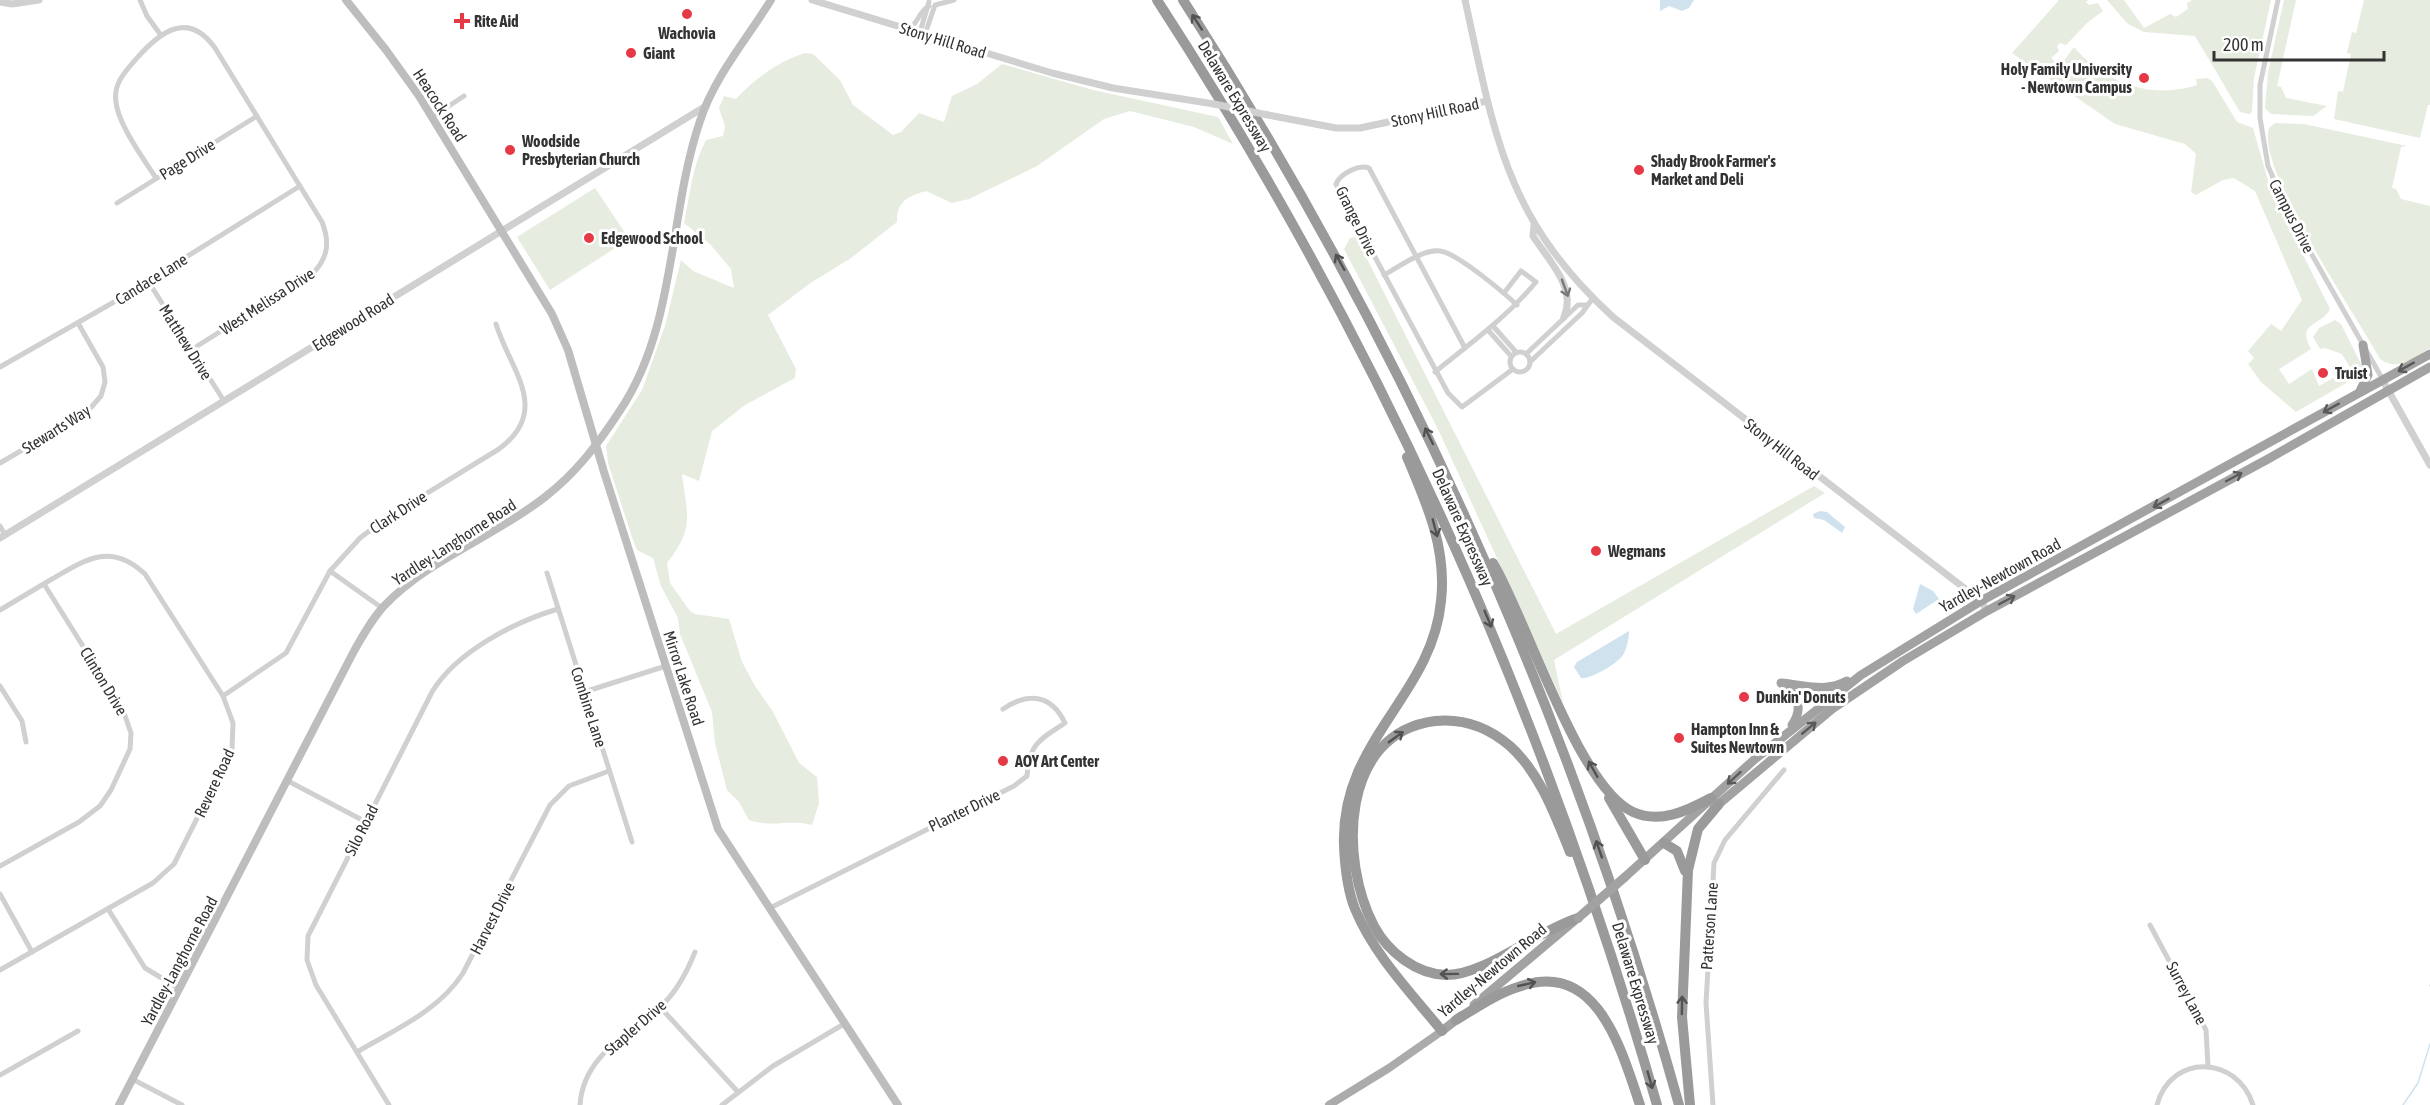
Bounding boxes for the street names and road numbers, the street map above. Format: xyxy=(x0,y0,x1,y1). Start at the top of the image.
street label: Stony Hill Road xyxy=(897,18,988,63)
street label: Delaware Expressway xyxy=(1194,37,1275,156)
street label: Heacock Road xyxy=(410,65,470,145)
street label: Stony Hill Road xyxy=(1389,94,1481,131)
street label: Page Drive xyxy=(156,135,219,184)
street label: Campus Drive xyxy=(2265,176,2318,256)
street label: Grange Drive xyxy=(1332,183,1382,259)
street label: Candace Lane xyxy=(112,250,190,308)
street label: West Melissa Drive xyxy=(217,264,317,338)
street label: Edgewood Road xyxy=(309,290,398,355)
street label: Matthew Drive xyxy=(156,301,216,383)
street label: Stewarts Way xyxy=(18,401,94,458)
street label: Stony Hill Road xyxy=(1741,414,1823,484)
street label: Delaware Expressway xyxy=(1428,466,1497,589)
street label: Clark Drive xyxy=(366,487,430,537)
street label: Yardley-Langhorne Road xyxy=(389,495,520,590)
street label: Yardley-Newtown Road xyxy=(1936,534,2064,617)
street label: Mirror Lake Road xyxy=(660,628,708,728)
street label: Clinton Drive xyxy=(77,644,131,718)
street label: Combine Lane xyxy=(568,665,610,749)
street label: Revere Road xyxy=(190,746,238,820)
street label: Planter Drive xyxy=(925,785,1003,835)
street label: Silo Road xyxy=(341,802,381,858)
street label: Harvest Drive xyxy=(466,879,518,957)
street label: Patterson Lane xyxy=(1697,882,1721,970)
street label: Yardley-Langhorne Road xyxy=(137,893,222,1029)
street label: Yardley-Newtown Road xyxy=(1434,920,1550,1021)
street label: Delaware Expressway xyxy=(1608,920,1663,1047)
street label: Surrey Lane xyxy=(2162,959,2211,1028)
street label: Stapler Drive xyxy=(601,995,670,1059)

